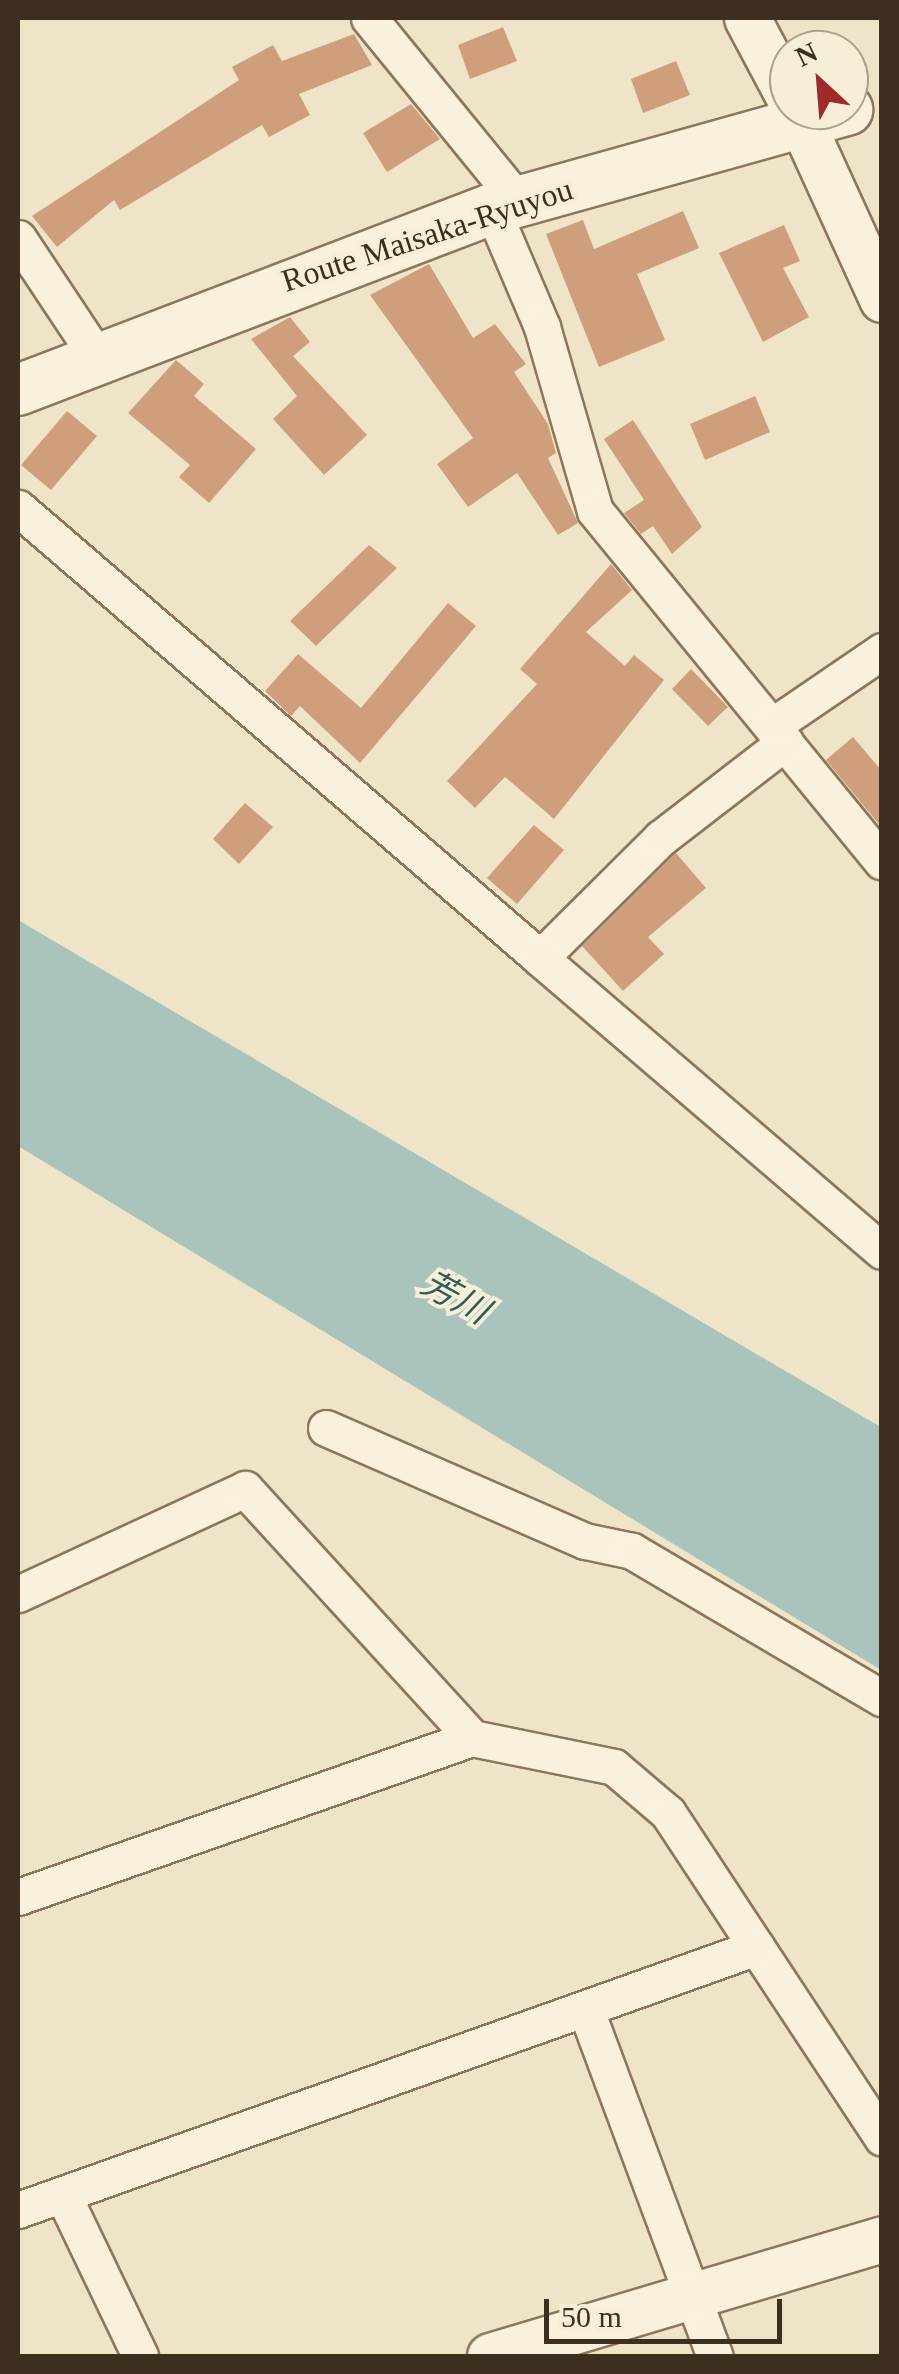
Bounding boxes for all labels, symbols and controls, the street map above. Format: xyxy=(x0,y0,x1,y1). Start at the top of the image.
north arrow xyxy=(769,30,869,130)
text: N xyxy=(791,36,822,73)
street label: Route Maisaka-Ryuyou xyxy=(277,170,577,300)
water label: 芳川 xyxy=(414,1263,496,1333)
scale bar xyxy=(549,2279,786,2341)
text: 50 m xyxy=(561,2300,622,2333)

